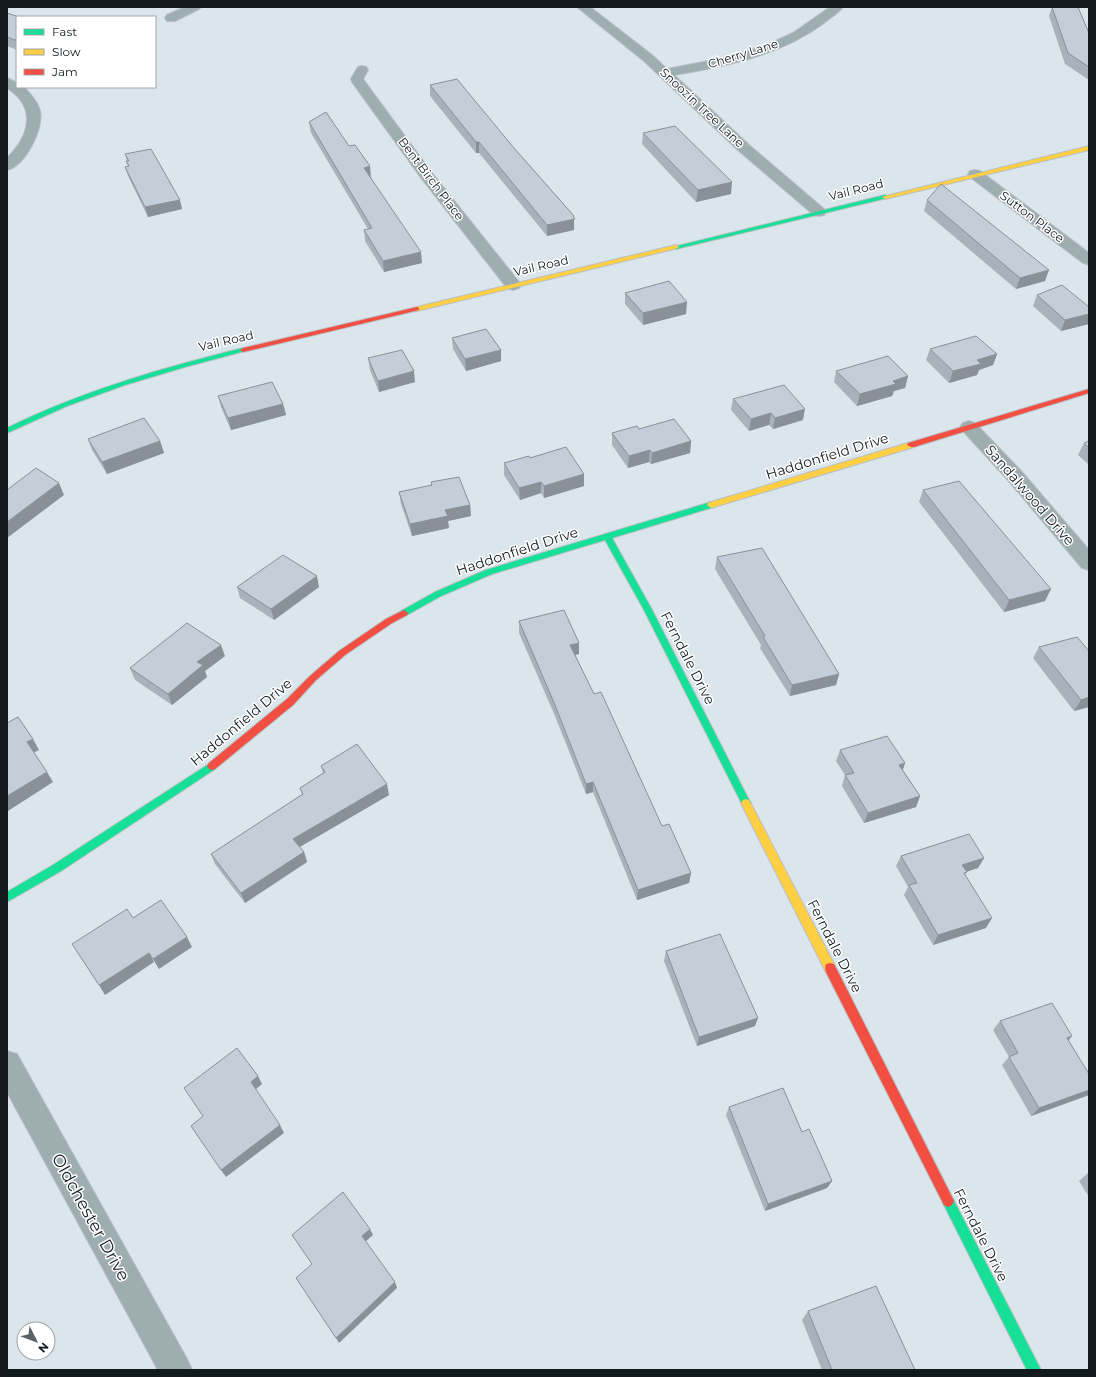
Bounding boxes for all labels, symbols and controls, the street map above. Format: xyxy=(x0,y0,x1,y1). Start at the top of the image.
legend xyxy=(16,16,156,88)
text: Fast xyxy=(52,24,77,39)
street label: Cherry Lane xyxy=(706,36,780,71)
text: Slow xyxy=(52,44,81,59)
text: Jam xyxy=(51,64,78,79)
street label: Snoozin Tree Lane xyxy=(657,65,748,150)
street label: Bent Birch Place xyxy=(395,134,468,223)
street label: Vail Road xyxy=(827,175,885,204)
street label: Sutton Place xyxy=(997,188,1067,246)
street label: Vail Road xyxy=(512,252,570,279)
street label: Vail Road xyxy=(197,327,255,354)
street label: Haddonfield Drive xyxy=(763,429,891,483)
street label: Sandalwood Drive xyxy=(981,441,1079,549)
street label: Haddonfield Drive xyxy=(454,523,580,579)
street label: Ferndale Drive xyxy=(657,608,719,708)
street label: Haddonfield Drive xyxy=(186,674,296,770)
street label: Ferndale Drive xyxy=(804,896,866,996)
street label: Oldchester Drive xyxy=(48,1150,134,1284)
street label: Ferndale Drive xyxy=(950,1185,1012,1285)
north arrow xyxy=(16,1321,56,1361)
text: N xyxy=(35,1340,52,1356)

